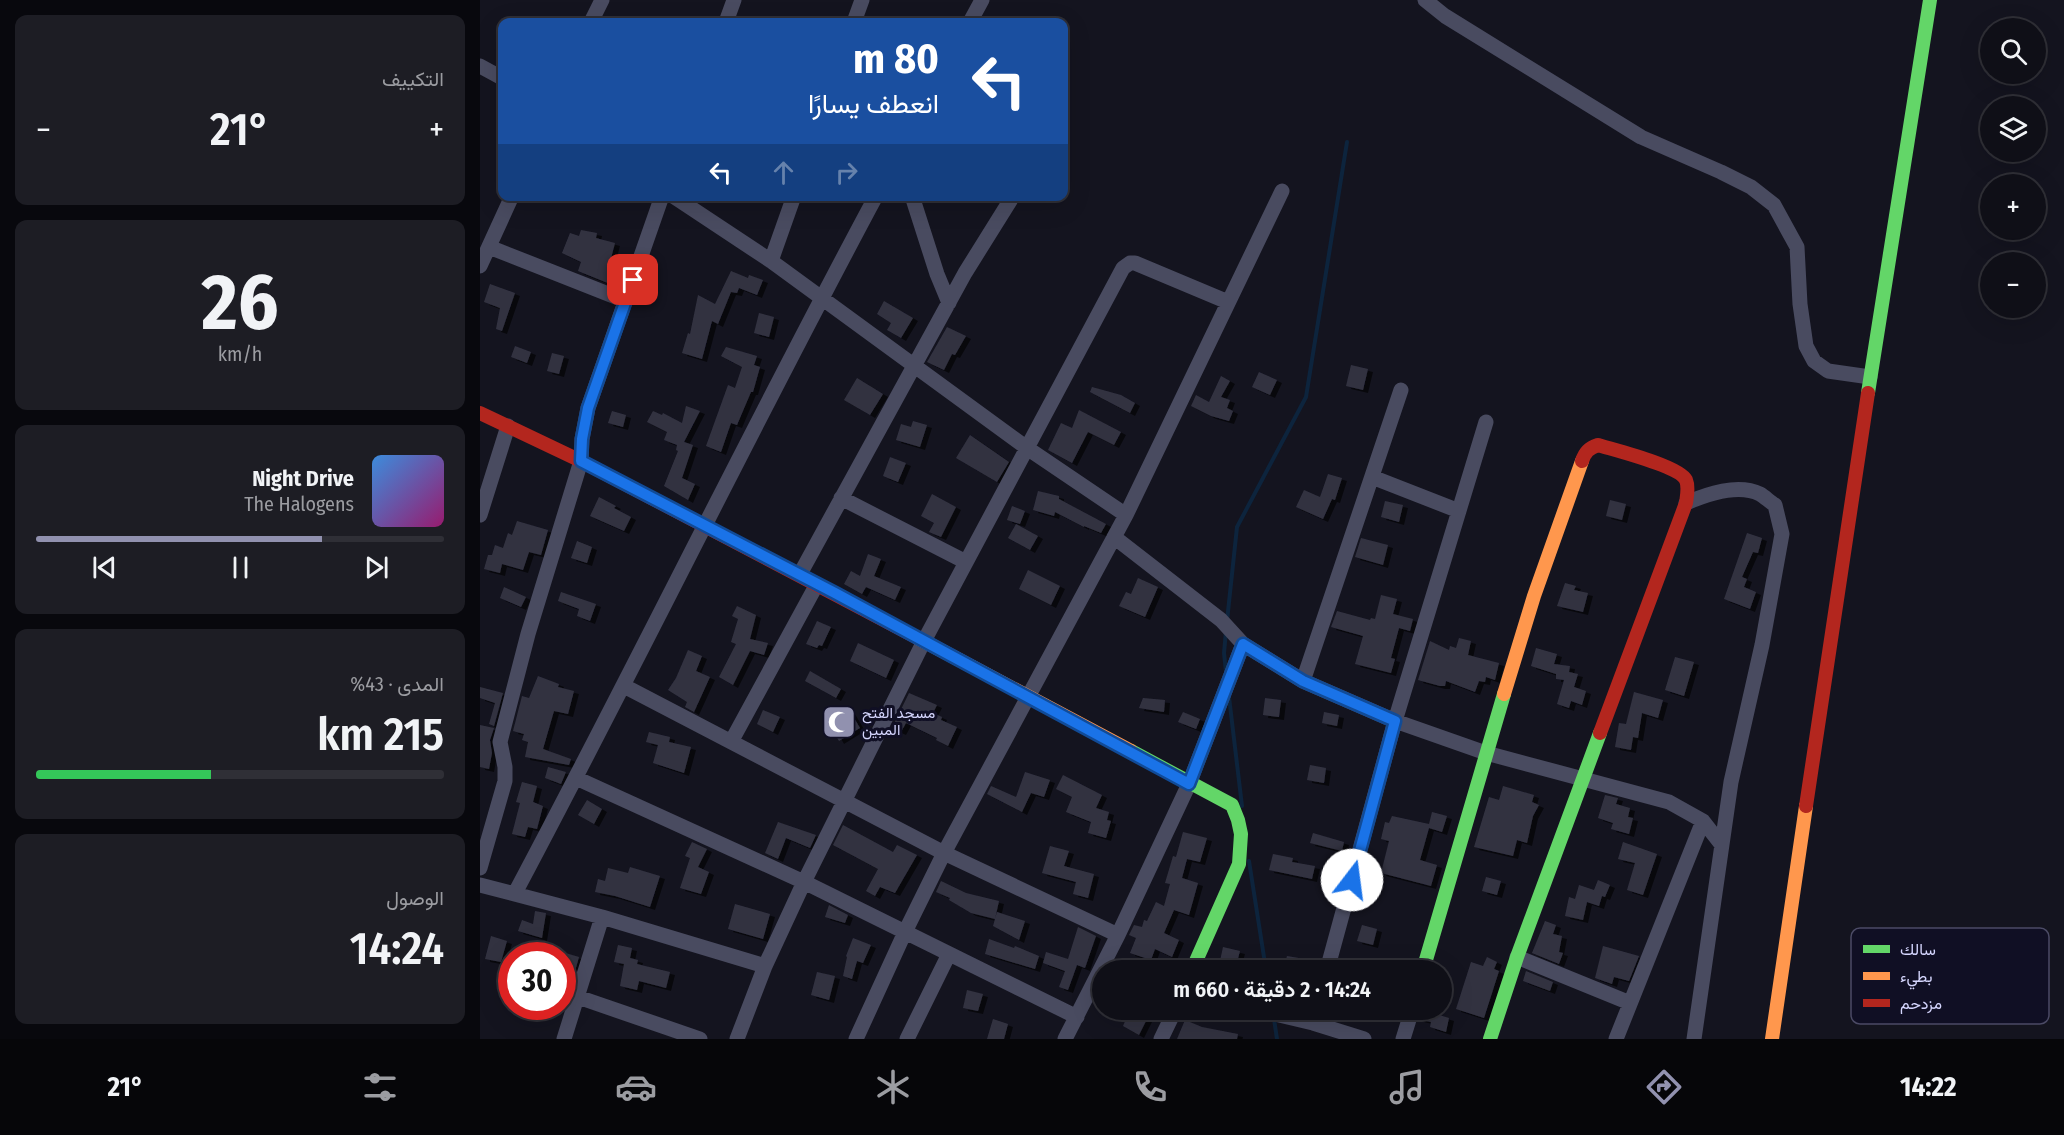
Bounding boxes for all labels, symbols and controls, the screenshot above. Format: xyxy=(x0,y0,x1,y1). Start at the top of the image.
map controls xyxy=(1980,18,2046,318)
button: search xyxy=(1980,18,2046,84)
text: 80 m xyxy=(853,34,939,84)
icon: left xyxy=(960,42,1038,120)
text: التكييف xyxy=(382,67,444,91)
text: انعطف يسارًا xyxy=(808,88,939,120)
button: layers xyxy=(1980,96,2046,162)
text: 21° xyxy=(210,103,270,157)
text: − xyxy=(36,110,51,150)
text: + xyxy=(429,110,444,150)
icon: left xyxy=(704,156,737,189)
icon: ahead xyxy=(767,156,800,189)
icon: right xyxy=(830,156,863,189)
button: + xyxy=(1980,174,2046,240)
button: − xyxy=(1980,252,2046,318)
pin xyxy=(607,254,658,305)
text: 26 xyxy=(202,256,278,350)
icon: arrive xyxy=(616,263,649,296)
text: km/h xyxy=(218,342,262,366)
text: Night Drive xyxy=(252,465,354,492)
text: The Halogens xyxy=(244,492,354,516)
icon: previous xyxy=(88,551,121,584)
icon: pause xyxy=(224,551,257,584)
icon: next xyxy=(360,551,393,584)
text: المدى · 43% xyxy=(350,672,444,696)
mosque icon: مسجد الفتح المبين xyxy=(821,704,857,740)
place label: مسجد الفتح المبين xyxy=(862,704,935,740)
text: 215 km xyxy=(317,708,444,762)
position arrow xyxy=(1320,848,1384,912)
text: الوصول xyxy=(386,886,444,910)
text: 14:24 xyxy=(350,922,444,976)
legend xyxy=(1851,928,2049,1024)
text: سالك xyxy=(1900,940,1936,959)
speed limit sign: 30 xyxy=(498,942,576,1020)
text: بطيء xyxy=(1900,967,1932,990)
text: 14:24 · 2 دقيقة · 660 m xyxy=(1173,976,1371,1003)
text: مزدحم xyxy=(1900,994,1942,1014)
icon: filters xyxy=(359,1066,401,1108)
icon: car xyxy=(615,1066,657,1108)
icon: climate xyxy=(872,1066,914,1108)
icon: phone xyxy=(1129,1066,1171,1108)
icon: music xyxy=(1386,1066,1428,1108)
icon: directions xyxy=(1643,1066,1685,1108)
text: 21° xyxy=(108,1071,144,1103)
text: 14:22 xyxy=(1900,1071,1957,1103)

